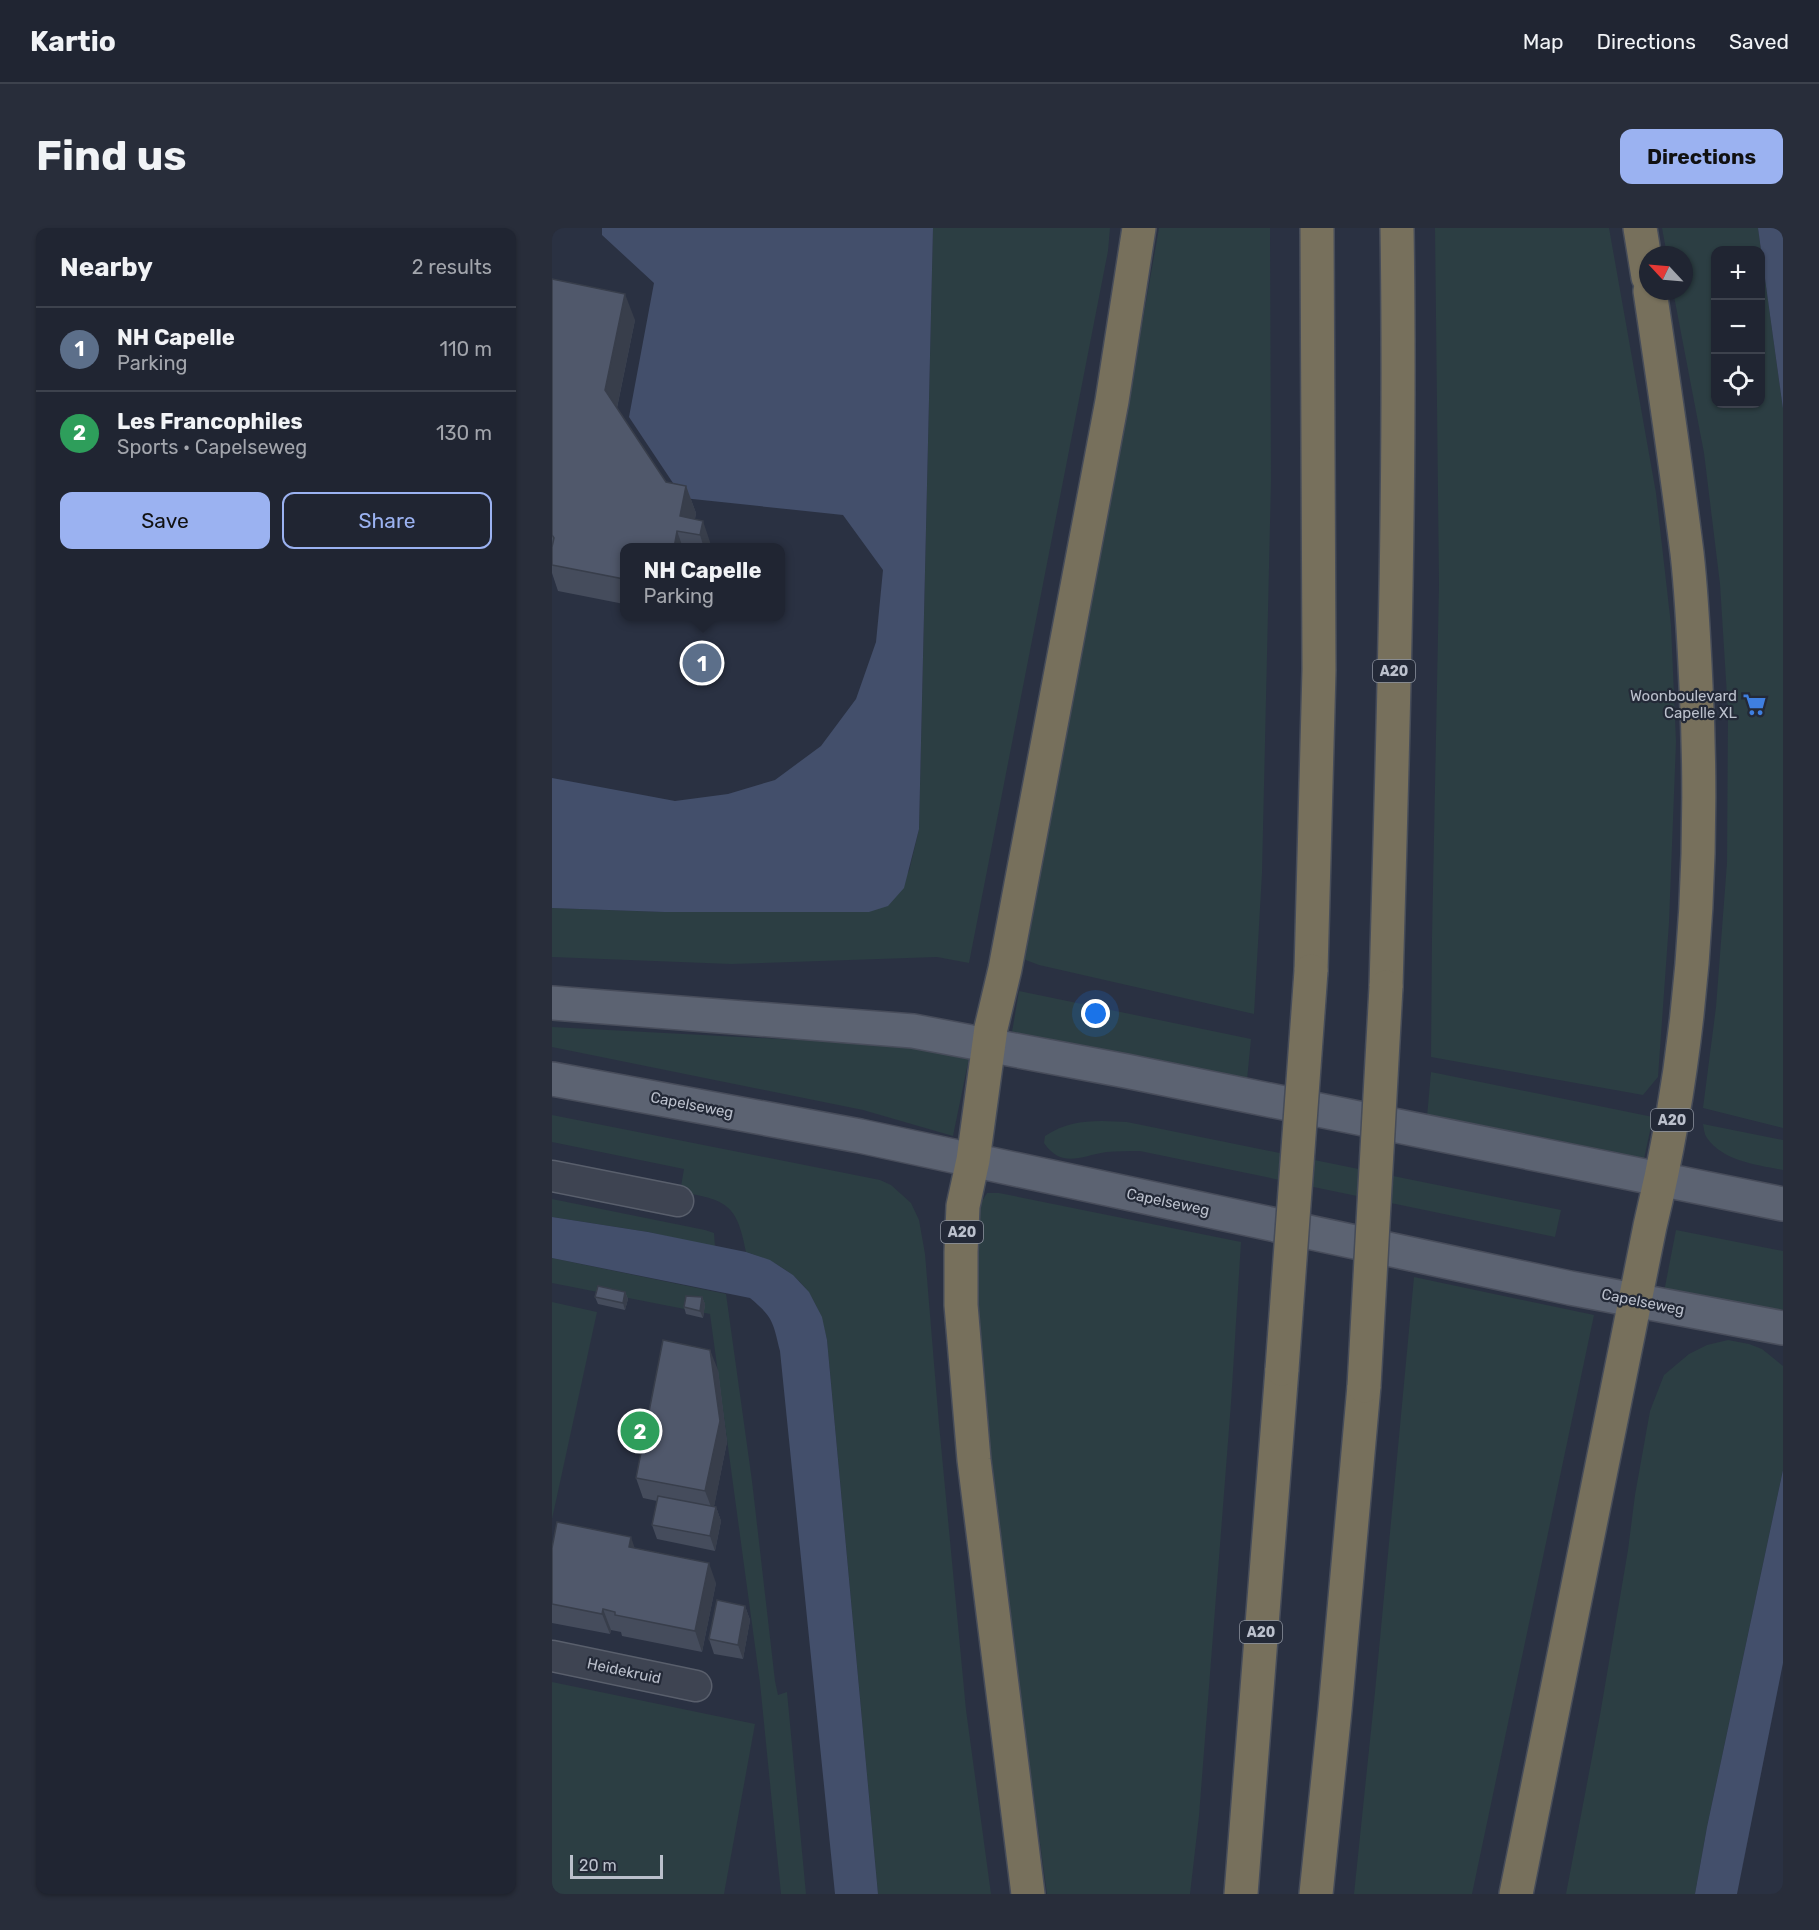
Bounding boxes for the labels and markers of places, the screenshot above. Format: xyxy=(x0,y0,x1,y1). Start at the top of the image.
pin: 1 xyxy=(682,640,722,686)
place label: Woonboulevard Capelle XL xyxy=(1630,687,1738,722)
supermarket icon: Woonboulevard Capelle XL xyxy=(1742,692,1768,718)
pin: 2 xyxy=(620,1408,659,1454)

